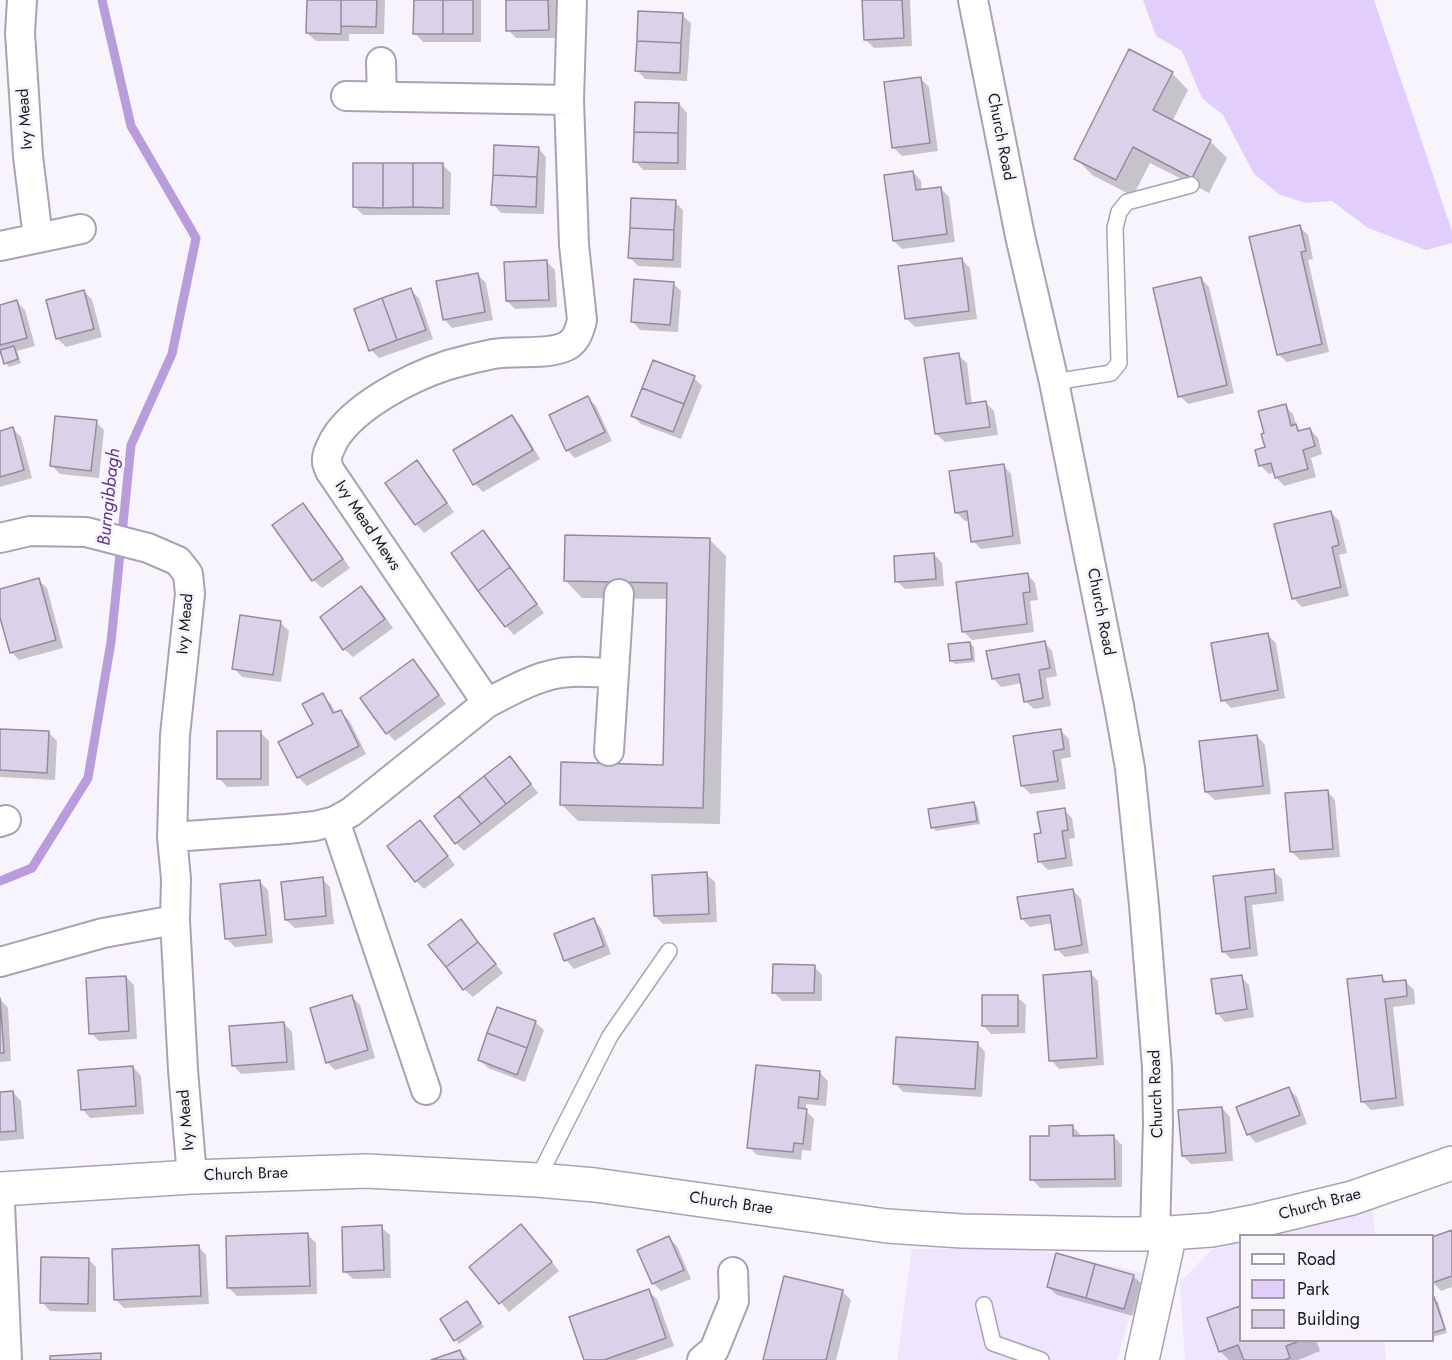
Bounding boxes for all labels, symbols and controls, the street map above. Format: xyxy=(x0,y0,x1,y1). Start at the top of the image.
street label: Ivy Mead xyxy=(14,88,38,150)
street label: Church Road xyxy=(982,92,1018,182)
water label: Burngibbagh xyxy=(94,447,126,547)
street label: Ivy Mead Mews xyxy=(330,477,404,575)
street label: Church Road xyxy=(1082,567,1118,657)
street label: Ivy Mead xyxy=(174,593,198,655)
street label: Church Road xyxy=(1146,1050,1168,1138)
street label: Ivy Mead xyxy=(175,1089,199,1151)
street label: Church Brae xyxy=(204,1164,288,1186)
street label: Church Brae xyxy=(1277,1185,1363,1225)
street label: Church Brae xyxy=(688,1189,774,1219)
legend xyxy=(1239,1234,1434,1342)
text: Road xyxy=(1297,1246,1336,1272)
text: Park xyxy=(1297,1276,1329,1302)
text: Building xyxy=(1297,1306,1360,1332)

